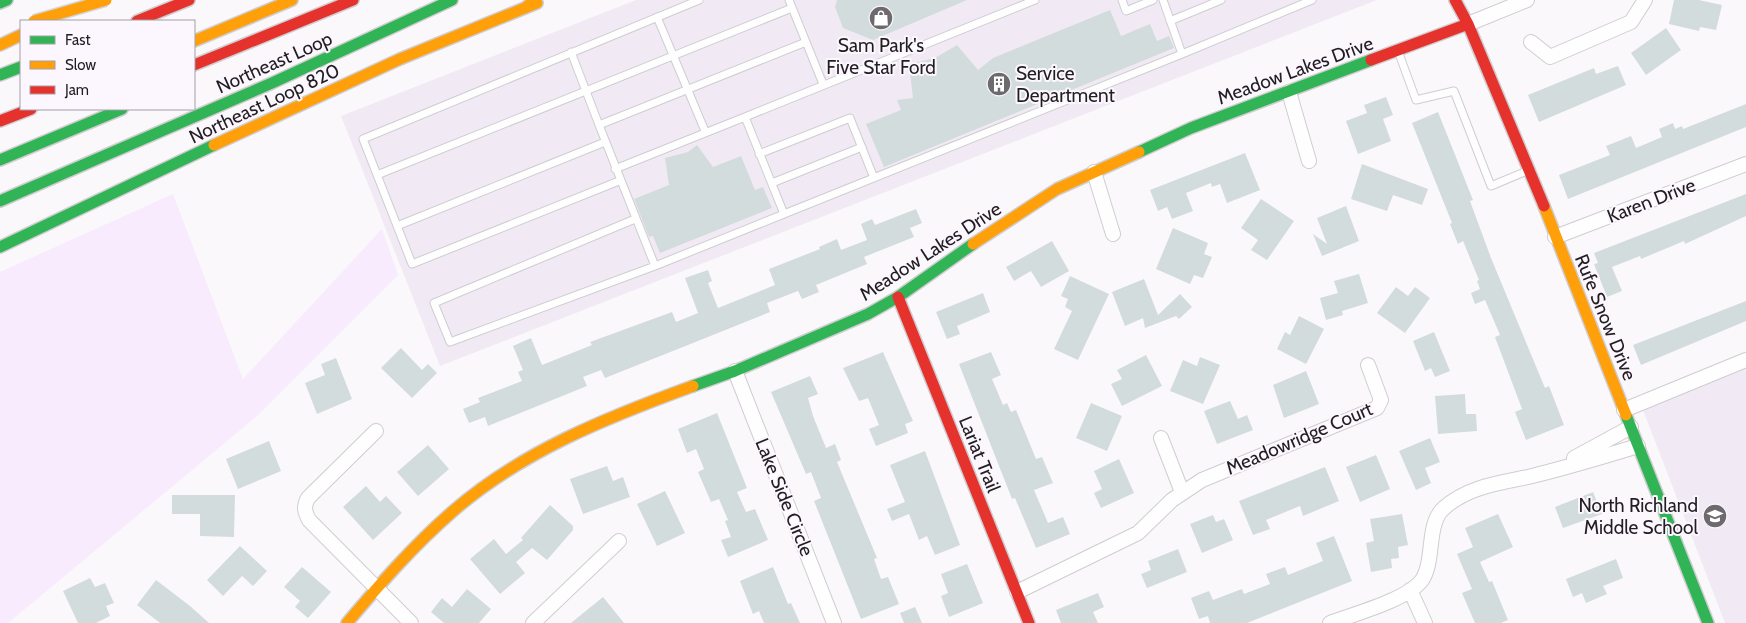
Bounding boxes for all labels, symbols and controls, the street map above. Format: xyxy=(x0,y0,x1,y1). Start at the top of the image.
shop icon: Sam Park's Five Star Ford xyxy=(868,5,894,31)
legend xyxy=(20,20,195,110)
street label: Northeast Loop xyxy=(213,27,336,98)
text: Fast xyxy=(65,31,90,49)
street label: Meadow Lakes Drive xyxy=(1214,31,1377,109)
place label: Sam Park's Five Star Ford xyxy=(826,34,936,79)
text: Slow xyxy=(65,56,96,74)
street label: Northeast Loop 820 xyxy=(185,58,343,148)
place label: Service Department xyxy=(1016,62,1115,107)
building icon: Service Department xyxy=(986,71,1012,97)
text: Jam xyxy=(64,81,89,99)
street label: Karen Drive xyxy=(1604,173,1699,228)
street label: Meadow Lakes Drive xyxy=(855,197,1006,306)
street label: Rufe Snow Drive xyxy=(1570,251,1641,384)
street label: Meadowridge Court xyxy=(1222,397,1376,480)
street label: Lariat Trail xyxy=(954,413,1005,496)
street label: Lake Side Circle xyxy=(750,435,819,560)
place label: North Richland Middle School xyxy=(1578,494,1699,539)
school or university icon: North Richland Middle School xyxy=(1702,503,1728,529)

